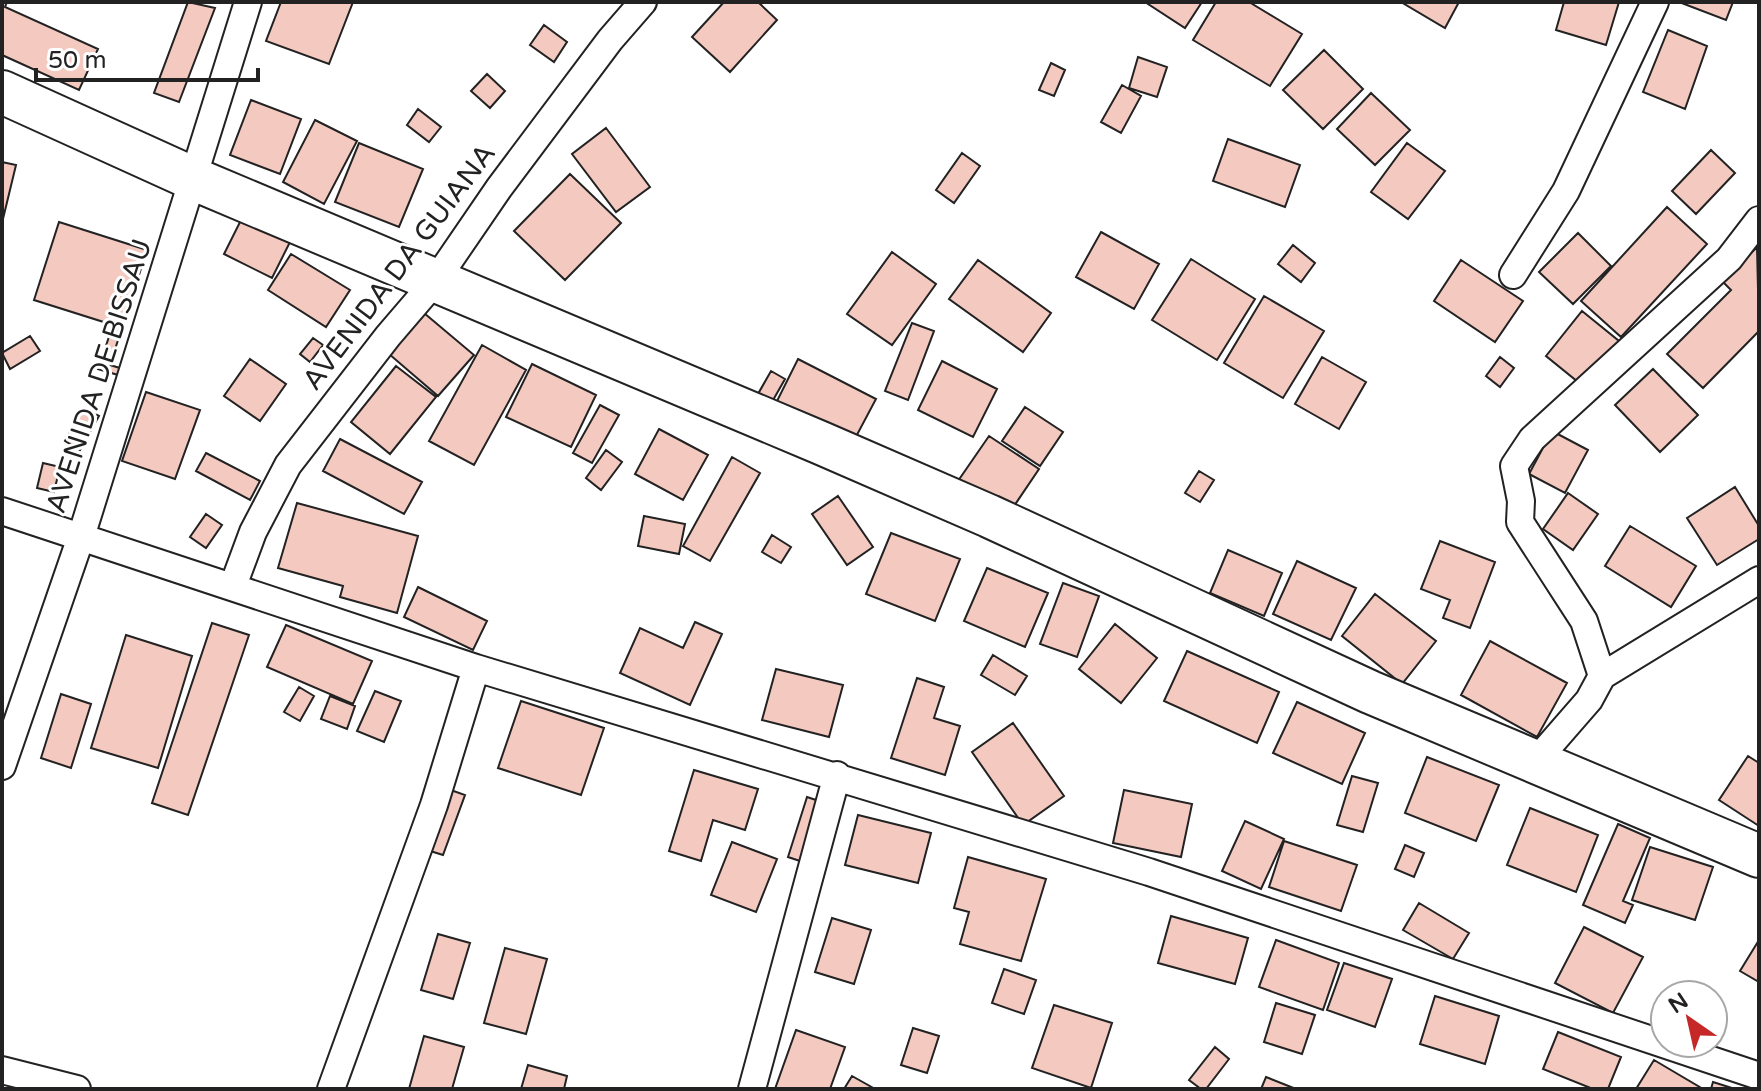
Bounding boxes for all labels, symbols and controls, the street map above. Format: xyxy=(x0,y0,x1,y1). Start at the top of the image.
scale bar xyxy=(36,32,258,82)
text: 50 m xyxy=(48,46,106,75)
street label: AVENIDA DA GUIANA xyxy=(295,137,503,397)
street label: AVENIDA DE BISSAU xyxy=(39,235,159,517)
north arrow xyxy=(1649,979,1729,1059)
text: N xyxy=(1664,988,1693,1019)

